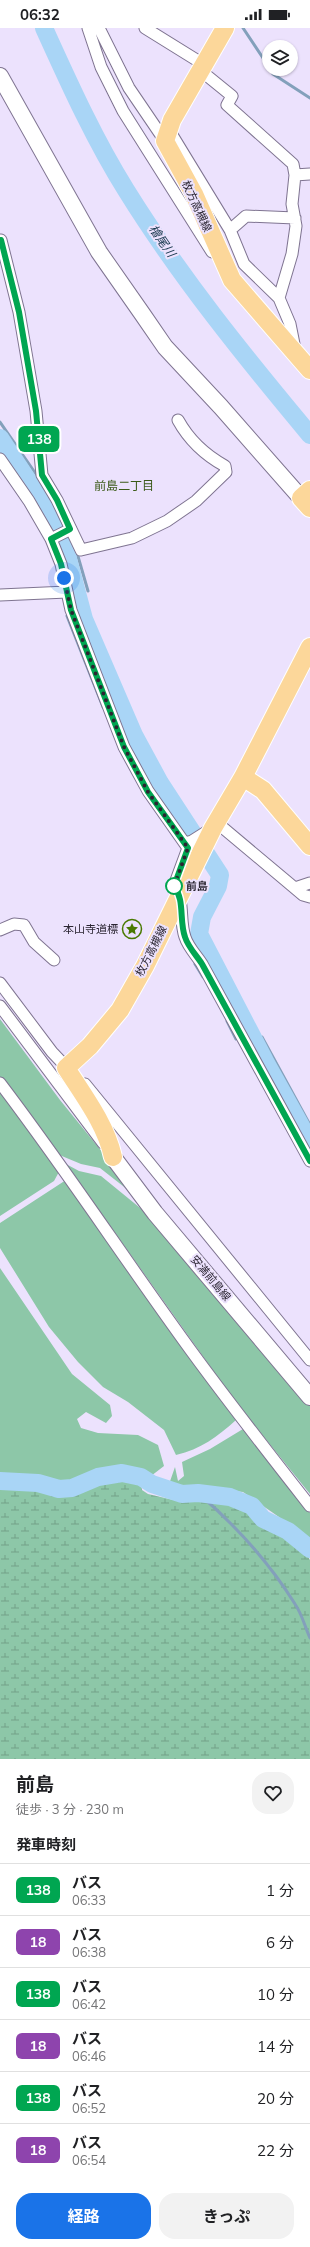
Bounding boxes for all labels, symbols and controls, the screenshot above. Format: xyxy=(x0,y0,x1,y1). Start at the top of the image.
text: 06:32 xyxy=(20,5,60,24)
map controls xyxy=(262,40,298,76)
button: layers xyxy=(262,40,298,76)
street label: 枚方高槻線 xyxy=(179,178,215,234)
water label: 檜尾川 xyxy=(146,222,180,261)
line badge: 138 xyxy=(16,426,62,452)
text: 138 xyxy=(26,430,52,448)
district label: 前島二丁目 xyxy=(94,478,154,493)
your location xyxy=(54,568,74,588)
marker: 前島 xyxy=(165,877,183,895)
place label: 前島 xyxy=(186,879,208,893)
place icon: 本山寺道標 xyxy=(121,918,143,940)
place label: 本山寺道標 xyxy=(63,922,118,936)
street label: 枚方高槻線 xyxy=(132,923,170,979)
street label: 安満前島線 xyxy=(188,1252,234,1304)
text: 前島 xyxy=(16,1772,54,1796)
button: heart xyxy=(252,1772,294,1814)
text: 徒歩 · 3 分 · 230 m xyxy=(16,1801,124,1817)
text: 発車時刻 xyxy=(16,1835,76,1854)
text: バス xyxy=(72,1873,102,1892)
text: 138 xyxy=(25,1881,51,1899)
text: 1 分 xyxy=(266,1881,294,1900)
text: 06:33 xyxy=(72,1892,106,1908)
text: バス xyxy=(72,1925,102,1944)
text: 18 xyxy=(30,1933,46,1951)
text: 6 分 xyxy=(266,1933,294,1952)
text: 06:38 xyxy=(72,1944,106,1960)
text: バス xyxy=(72,1977,102,1996)
text: 138 xyxy=(25,1985,51,2003)
text: 10 分 xyxy=(257,1985,294,2004)
text: 06:42 xyxy=(72,1996,106,2012)
text: バス xyxy=(72,2029,102,2048)
text: 18 xyxy=(30,2037,46,2055)
text: 14 分 xyxy=(257,2037,294,2056)
text: 06:46 xyxy=(72,2048,106,2064)
text: バス xyxy=(72,2081,102,2100)
text: 138 xyxy=(25,2089,51,2107)
text: 20 分 xyxy=(257,2089,294,2108)
text: 06:52 xyxy=(72,2100,106,2116)
text: バス xyxy=(72,2133,102,2152)
text: 18 xyxy=(30,2141,46,2159)
text: 22 分 xyxy=(257,2141,294,2160)
text: 06:54 xyxy=(72,2152,106,2168)
button: 経路 xyxy=(16,2193,151,2239)
button: きっぷ xyxy=(159,2193,294,2239)

